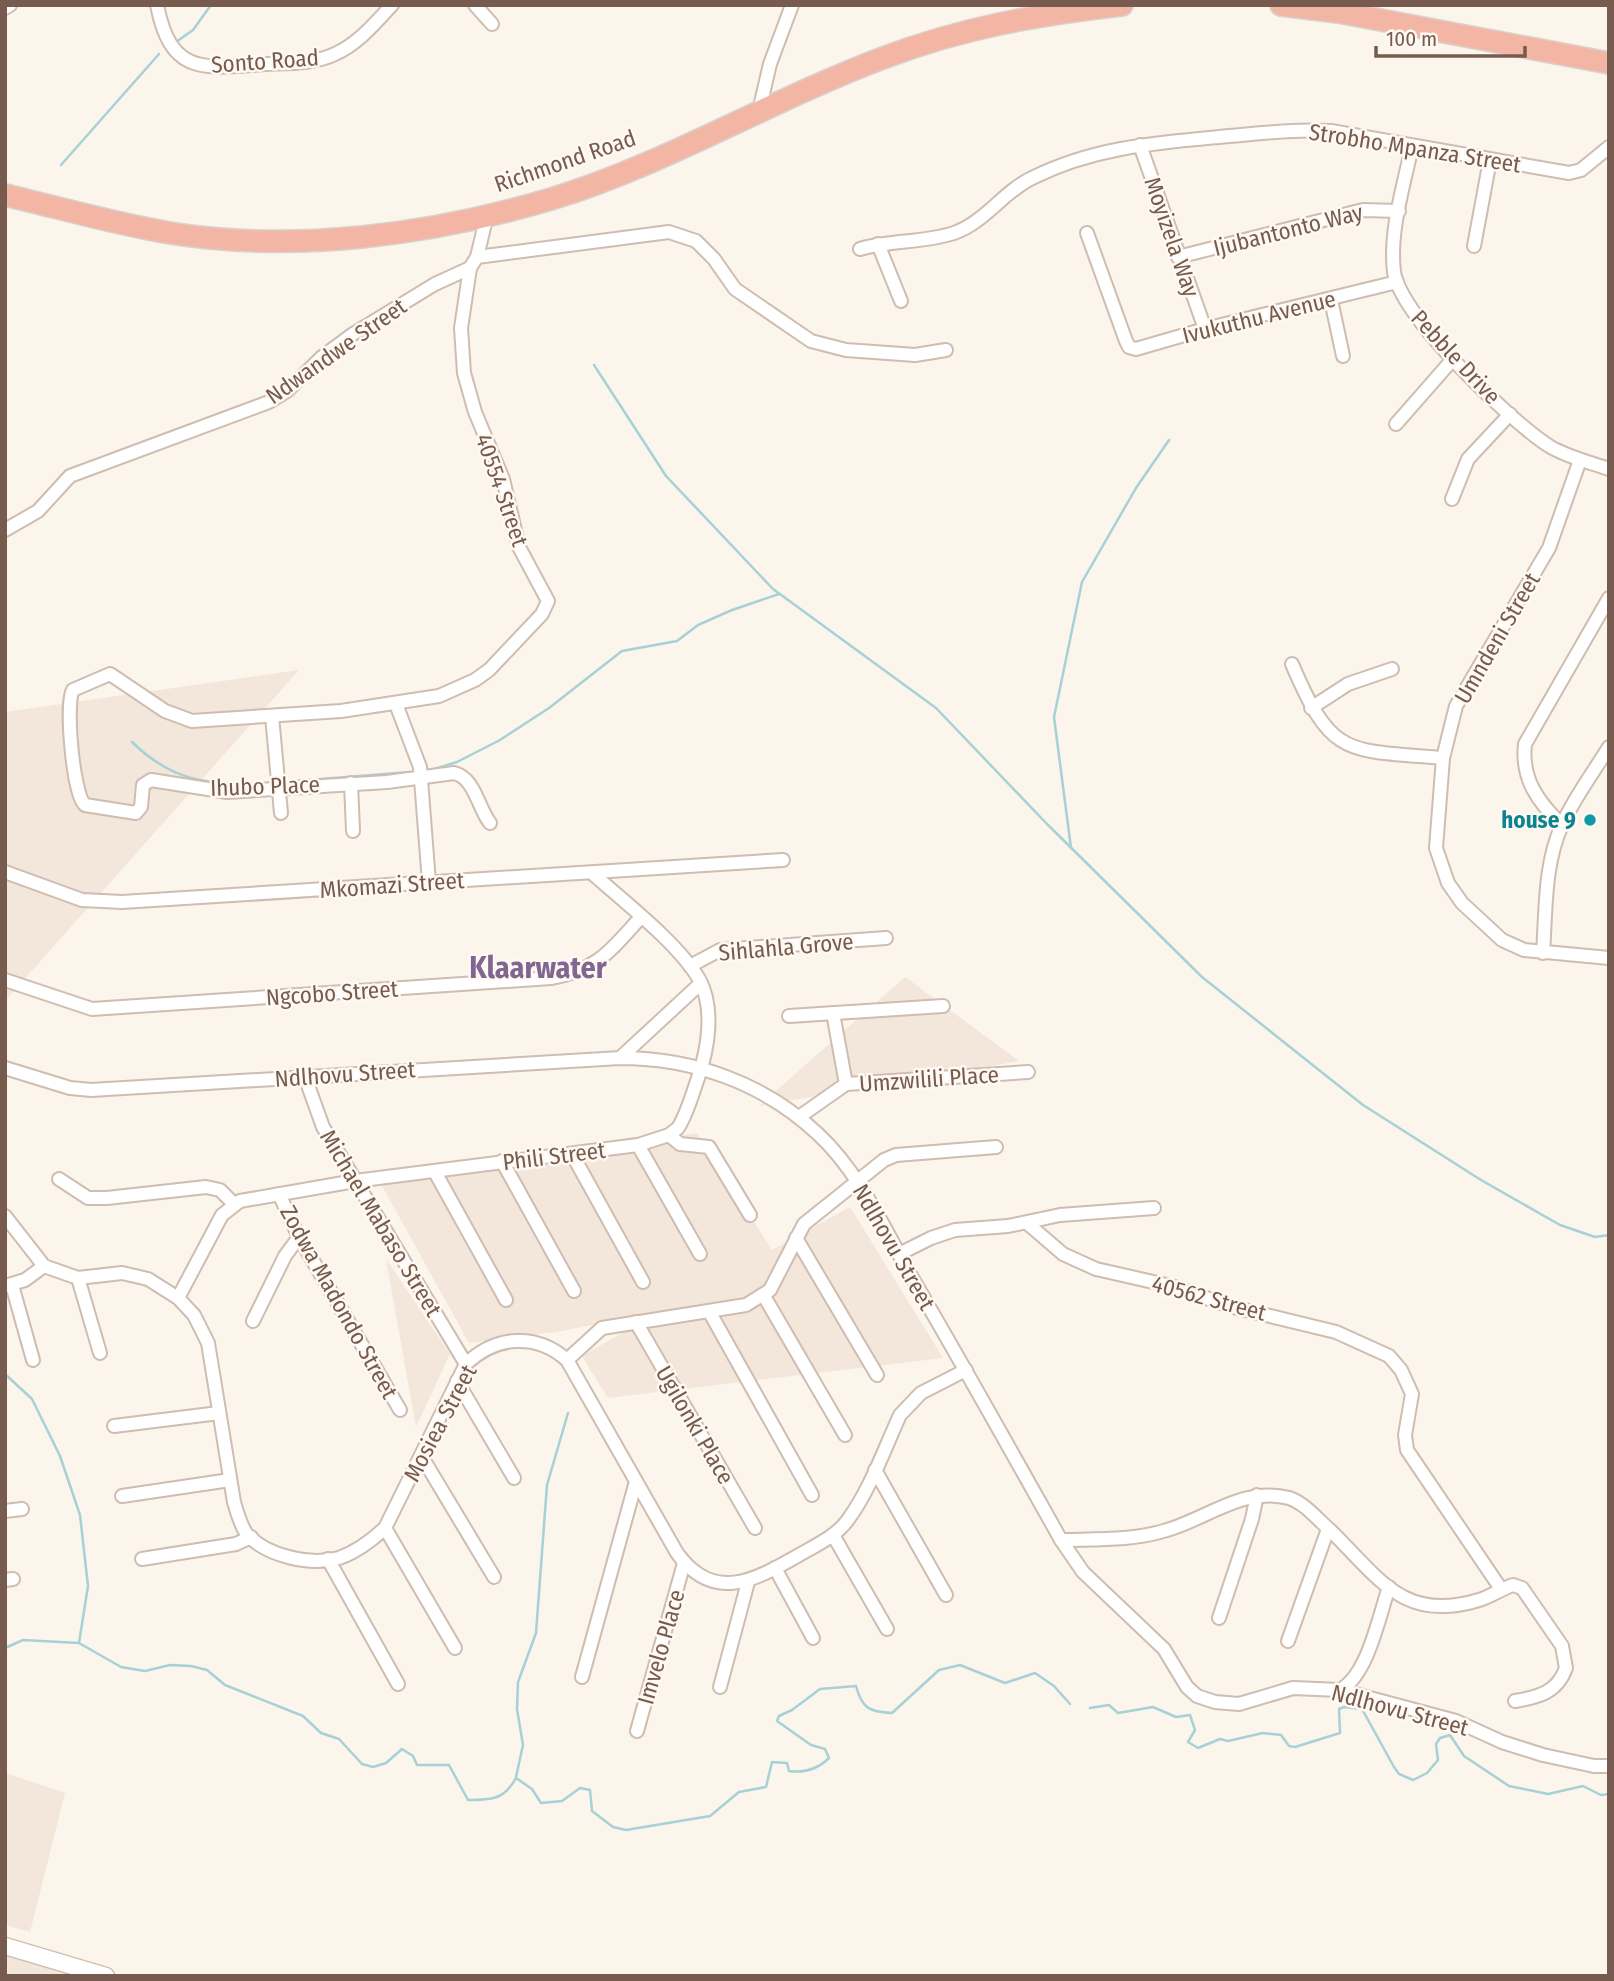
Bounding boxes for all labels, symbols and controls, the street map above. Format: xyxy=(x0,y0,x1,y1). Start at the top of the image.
scale bar xyxy=(1376,14,1525,58)
text: 100 m xyxy=(1386,26,1437,52)
street label: Sonto Road xyxy=(210,43,320,79)
street label: Strobho Mpanza Street xyxy=(1307,117,1523,179)
street label: Richmond Road xyxy=(491,124,639,198)
street label: Moyizela Way xyxy=(1138,173,1206,301)
street label: Ijubantonto Way xyxy=(1210,198,1366,262)
street label: Ivukuthu Avenue xyxy=(1179,284,1339,350)
street label: Ndwandwe Street xyxy=(260,292,412,410)
street label: Pebble Drive xyxy=(1405,304,1507,410)
street label: 40554 Street xyxy=(470,430,534,550)
street label: Umndeni Street xyxy=(1448,567,1546,709)
street label: Ihubo Place xyxy=(210,770,320,802)
place label: house 9 xyxy=(1501,806,1576,834)
marker: house 9 xyxy=(1582,812,1598,828)
street label: Mkomazi Street xyxy=(319,866,466,904)
street label: Sihlahla Grove xyxy=(717,927,855,967)
district label: Klaarwater xyxy=(469,950,608,986)
street label: Ngcobo Street xyxy=(265,974,399,1012)
street label: Ndlhovu Street xyxy=(274,1055,417,1093)
street label: Umzwilili Place xyxy=(858,1060,1000,1098)
street label: Michael Mabaso Street xyxy=(314,1125,448,1322)
street label: Phili Street xyxy=(501,1136,607,1176)
street label: Ndlhovu Street xyxy=(847,1179,942,1315)
street label: Zodwa Madondo Street xyxy=(274,1200,404,1404)
street label: 40562 Street xyxy=(1149,1269,1270,1327)
street label: Mosiea Street xyxy=(397,1359,483,1486)
street label: Ugilonki Place xyxy=(650,1361,740,1489)
street label: Imvelo Place xyxy=(631,1586,691,1708)
street label: Ndlhovu Street xyxy=(1328,1678,1472,1742)

